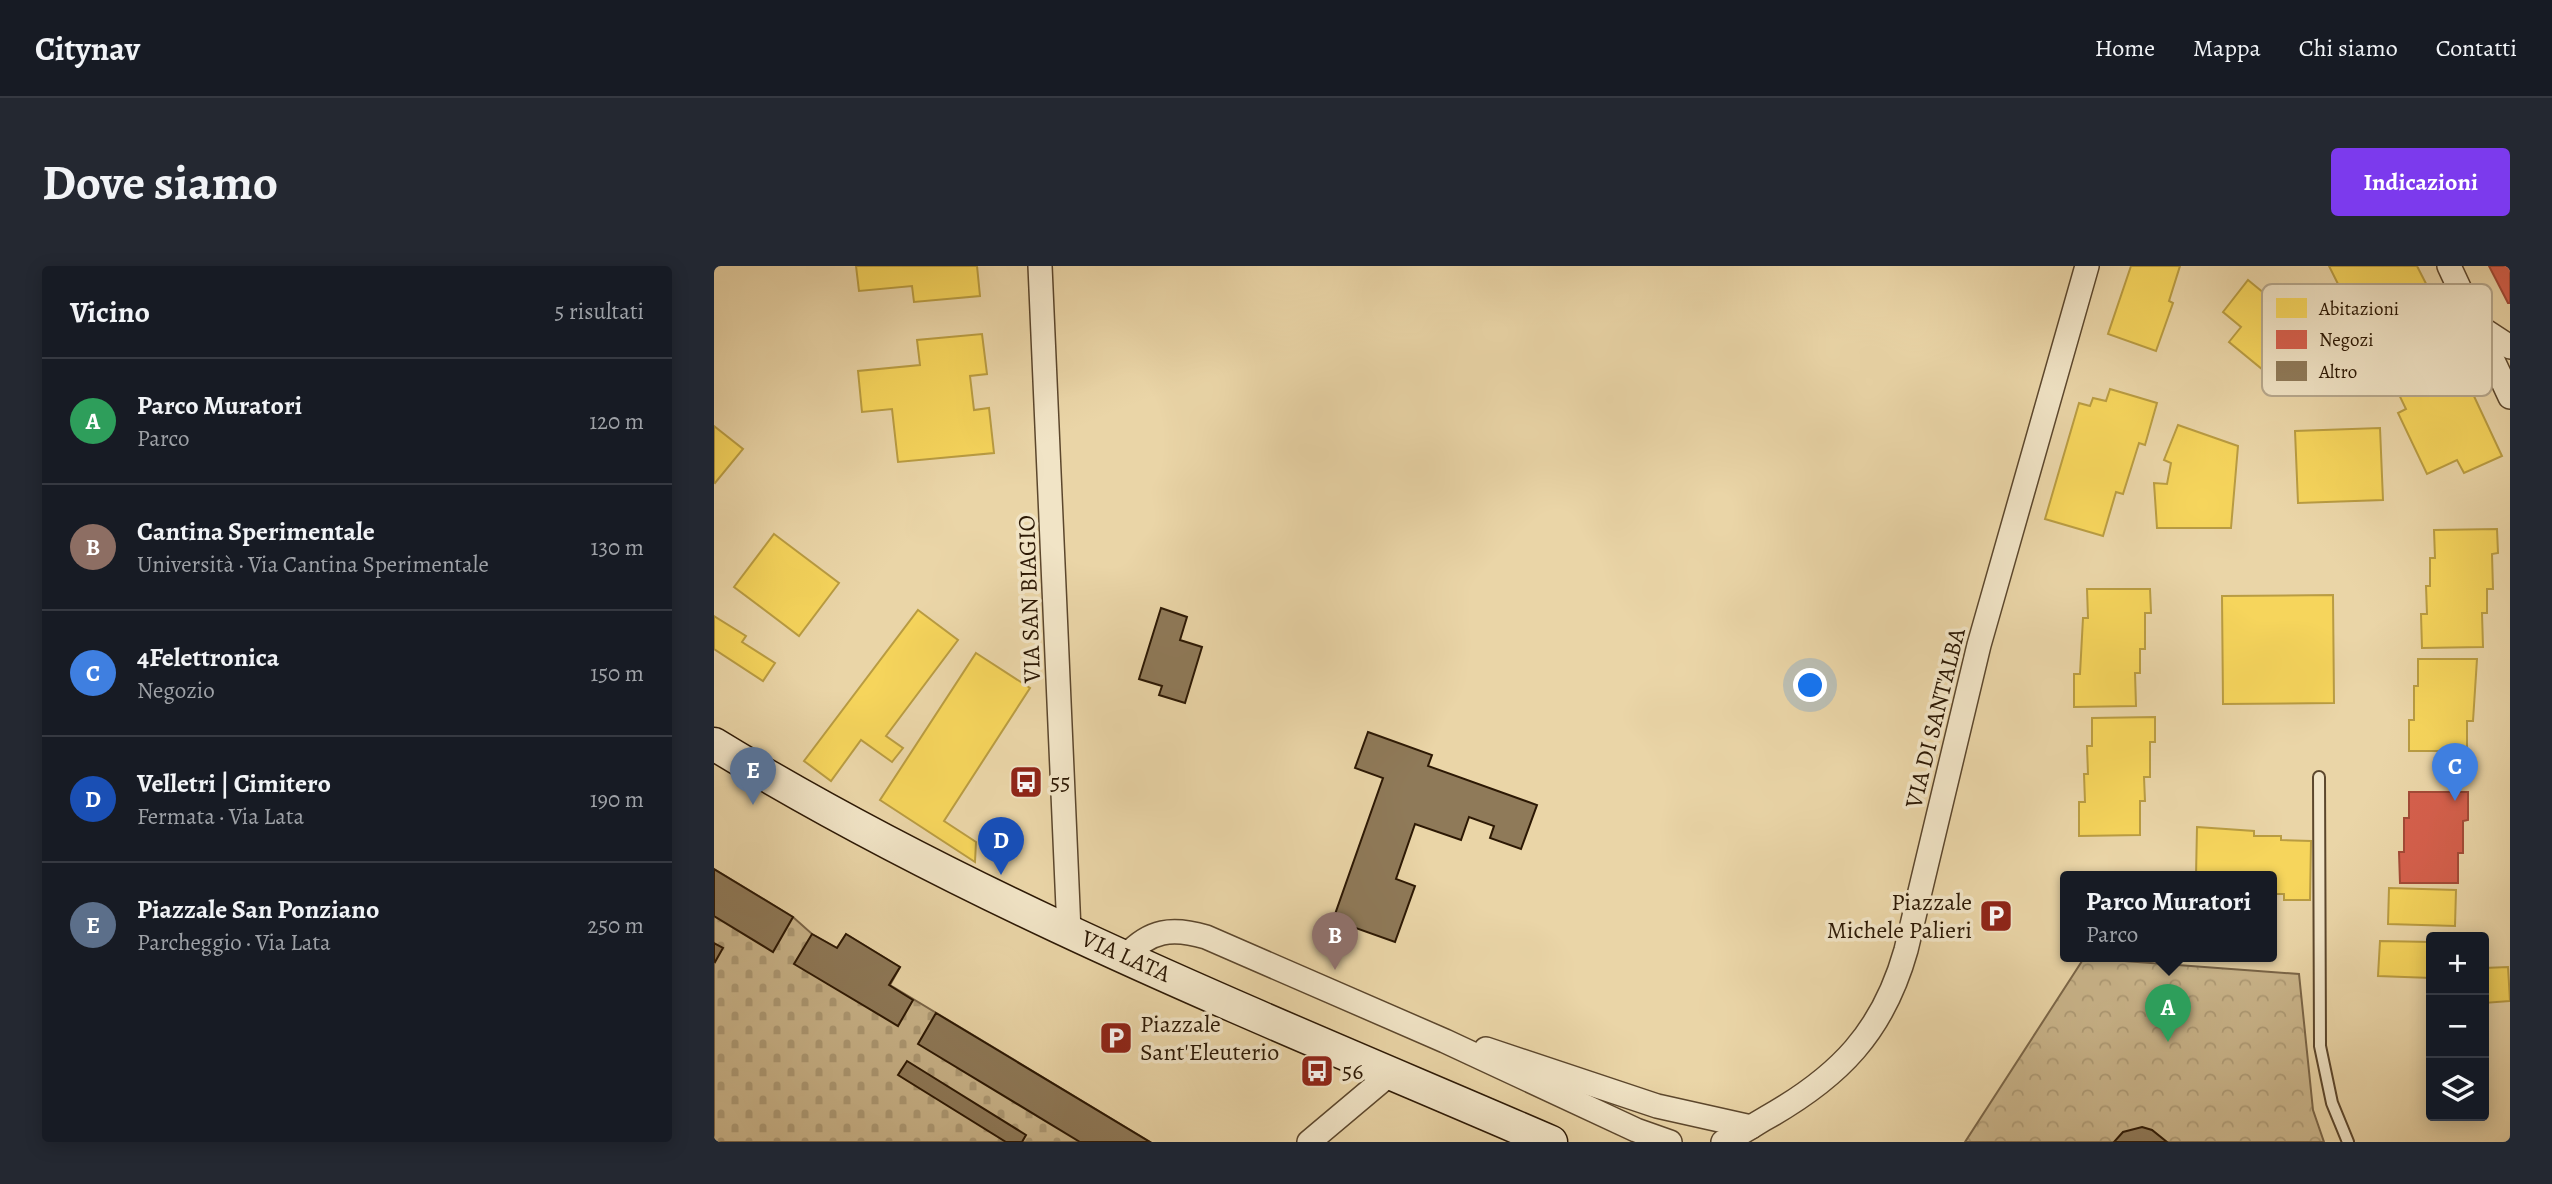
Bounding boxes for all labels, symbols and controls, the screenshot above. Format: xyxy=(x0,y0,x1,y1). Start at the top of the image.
text: Citynav xyxy=(35,26,140,71)
text: Home xyxy=(2095,32,2155,64)
text: Mappa xyxy=(2193,32,2261,64)
text: Chi siamo xyxy=(2299,32,2398,64)
text: Contatti xyxy=(2436,32,2517,64)
button: Indicazioni xyxy=(2331,148,2510,216)
text: Dove siamo xyxy=(42,149,278,216)
legend xyxy=(2262,284,2492,396)
text: Vicino xyxy=(70,292,150,332)
text: 5 risultati xyxy=(555,296,644,327)
text: Abitazioni xyxy=(2318,296,2399,322)
text: Negozi xyxy=(2319,327,2374,353)
text: Altro xyxy=(2318,359,2357,385)
text: Parco Muratori xyxy=(137,388,302,423)
text: A xyxy=(86,406,100,437)
text: 120 m xyxy=(589,406,644,437)
text: Parco xyxy=(137,423,189,454)
text: Cantina Sperimentale xyxy=(137,514,375,549)
street label: VIA SAN BIAGIO xyxy=(1010,514,1048,685)
text: B xyxy=(86,532,100,563)
text: 130 m xyxy=(591,532,644,563)
text: Università · Via Cantina Sperimentale xyxy=(137,549,489,580)
street label: VIA DI SANT'ALBA xyxy=(1897,624,1973,812)
text: 4Felettronica xyxy=(137,640,279,675)
text: C xyxy=(86,658,100,689)
text: 150 m xyxy=(590,658,644,689)
your location xyxy=(1793,668,1827,702)
text: Negozio xyxy=(137,675,215,706)
pin: C xyxy=(2432,743,2478,801)
pin: E xyxy=(730,747,776,805)
bus stop icon: 55 xyxy=(1007,763,1045,801)
text: Velletri | Cimitero xyxy=(137,766,331,801)
place label: 55 xyxy=(1050,766,1071,798)
text: D xyxy=(85,784,101,815)
text: 190 m xyxy=(590,784,644,815)
text: Fermata · Via Lata xyxy=(137,801,304,832)
pin: D xyxy=(978,817,1024,875)
popup xyxy=(2060,871,2277,962)
text: Parco Muratori xyxy=(2086,884,2251,919)
place label: Piazzale Michele Palieri xyxy=(1827,886,1972,946)
text: Piazzale San Ponziano xyxy=(137,892,379,927)
parking icon: Piazzale Michele Palieri xyxy=(1977,897,2015,935)
text: E xyxy=(86,910,100,941)
text: 250 m xyxy=(587,910,644,941)
pin: B xyxy=(1312,912,1358,970)
text: Parco xyxy=(2086,919,2138,950)
street label: VIA LATA xyxy=(1075,922,1177,990)
text: Parcheggio · Via Lata xyxy=(137,927,331,958)
map controls xyxy=(2426,932,2489,1121)
button: + xyxy=(2426,932,2489,995)
pin: A xyxy=(2145,984,2191,1042)
button: − xyxy=(2426,995,2489,1058)
place label: Piazzale Sant'Eleuterio xyxy=(1140,1008,1279,1068)
parking icon: Piazzale Sant'Eleuterio xyxy=(1097,1019,1135,1057)
bus stop icon: 56 xyxy=(1298,1052,1336,1090)
place label: 56 xyxy=(1342,1055,1363,1087)
button: layers xyxy=(2426,1058,2489,1121)

